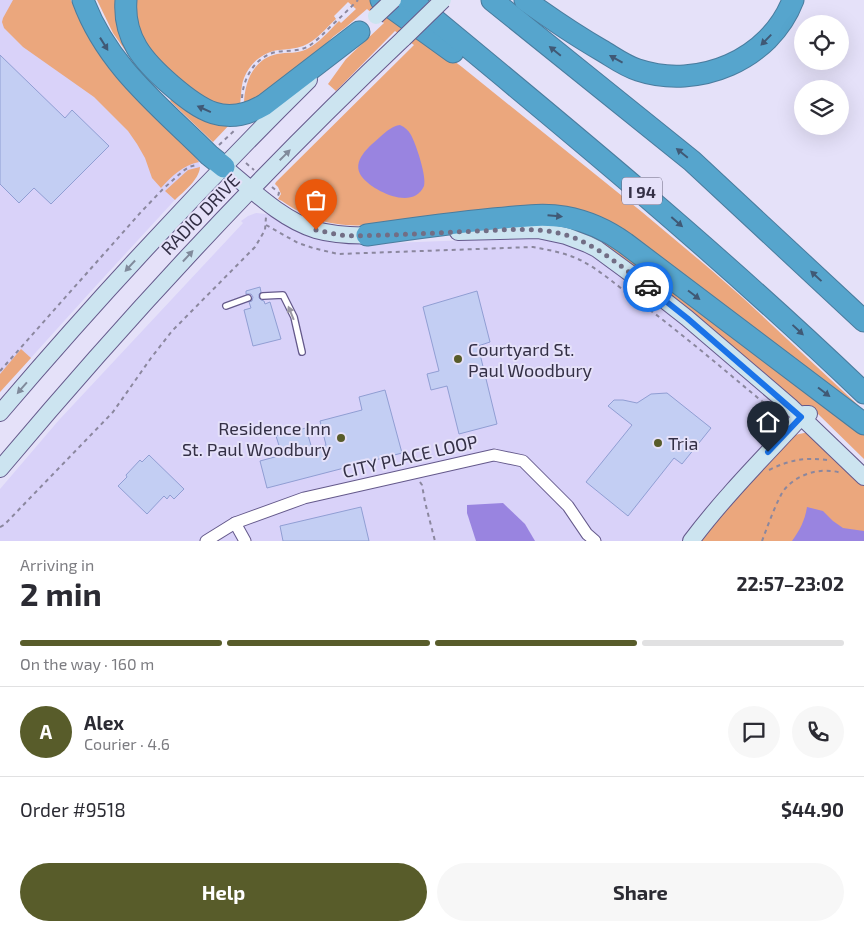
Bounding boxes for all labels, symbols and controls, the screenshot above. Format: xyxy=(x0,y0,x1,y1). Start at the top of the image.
map controls xyxy=(794,15,849,135)
button: locate xyxy=(794,15,849,70)
one-way arrow xyxy=(760,34,772,46)
one-way arrow xyxy=(100,37,109,50)
one-way arrow xyxy=(549,46,562,57)
one-way arrow xyxy=(609,55,624,63)
button: layers xyxy=(794,80,849,135)
one-way arrow xyxy=(197,105,211,113)
one-way arrow xyxy=(676,147,689,158)
one-way arrow xyxy=(279,149,291,161)
street label: RADIO DRIVE xyxy=(156,169,244,259)
road number: I 94 xyxy=(622,178,662,205)
pin xyxy=(295,179,337,230)
icon: bag xyxy=(302,186,330,214)
one-way arrow xyxy=(547,212,563,220)
one-way arrow xyxy=(670,216,683,227)
one-way arrow xyxy=(182,250,194,262)
one-way arrow xyxy=(124,260,136,272)
courier xyxy=(623,262,673,312)
one-way arrow xyxy=(810,270,822,282)
icon: car xyxy=(634,273,662,301)
one-way arrow xyxy=(687,290,701,300)
one-way arrow xyxy=(287,306,295,320)
one-way arrow xyxy=(791,324,803,336)
place label: Courtyard St. Paul Woodbury xyxy=(468,338,593,381)
marker: Courtyard St. Paul Woodbury xyxy=(452,353,464,365)
one-way arrow xyxy=(16,381,28,393)
one-way arrow xyxy=(817,387,830,398)
pin xyxy=(747,401,789,452)
icon: home xyxy=(754,408,782,436)
place label: Residence Inn St. Paul Woodbury xyxy=(182,417,331,460)
street label: CITY PLACE LOOP xyxy=(340,430,480,482)
marker: Residence Inn St. Paul Woodbury xyxy=(335,432,347,444)
place label: Tria xyxy=(668,432,698,454)
marker: Tria xyxy=(652,437,664,449)
text: Arriving in xyxy=(20,555,94,574)
text: 22:57–23:02 xyxy=(737,572,844,595)
text: 2 min xyxy=(20,574,102,612)
text: On the way · 160 m xyxy=(20,654,154,673)
button: chat xyxy=(728,706,780,758)
button: phone xyxy=(792,706,844,758)
text: Alex xyxy=(84,711,124,734)
text: A xyxy=(40,720,52,743)
text: Courier · 4.6 xyxy=(84,734,170,753)
text: Order #9518 xyxy=(20,798,126,821)
text: $44.90 xyxy=(781,798,844,821)
button: Help xyxy=(20,863,427,921)
button: Share xyxy=(437,863,844,921)

